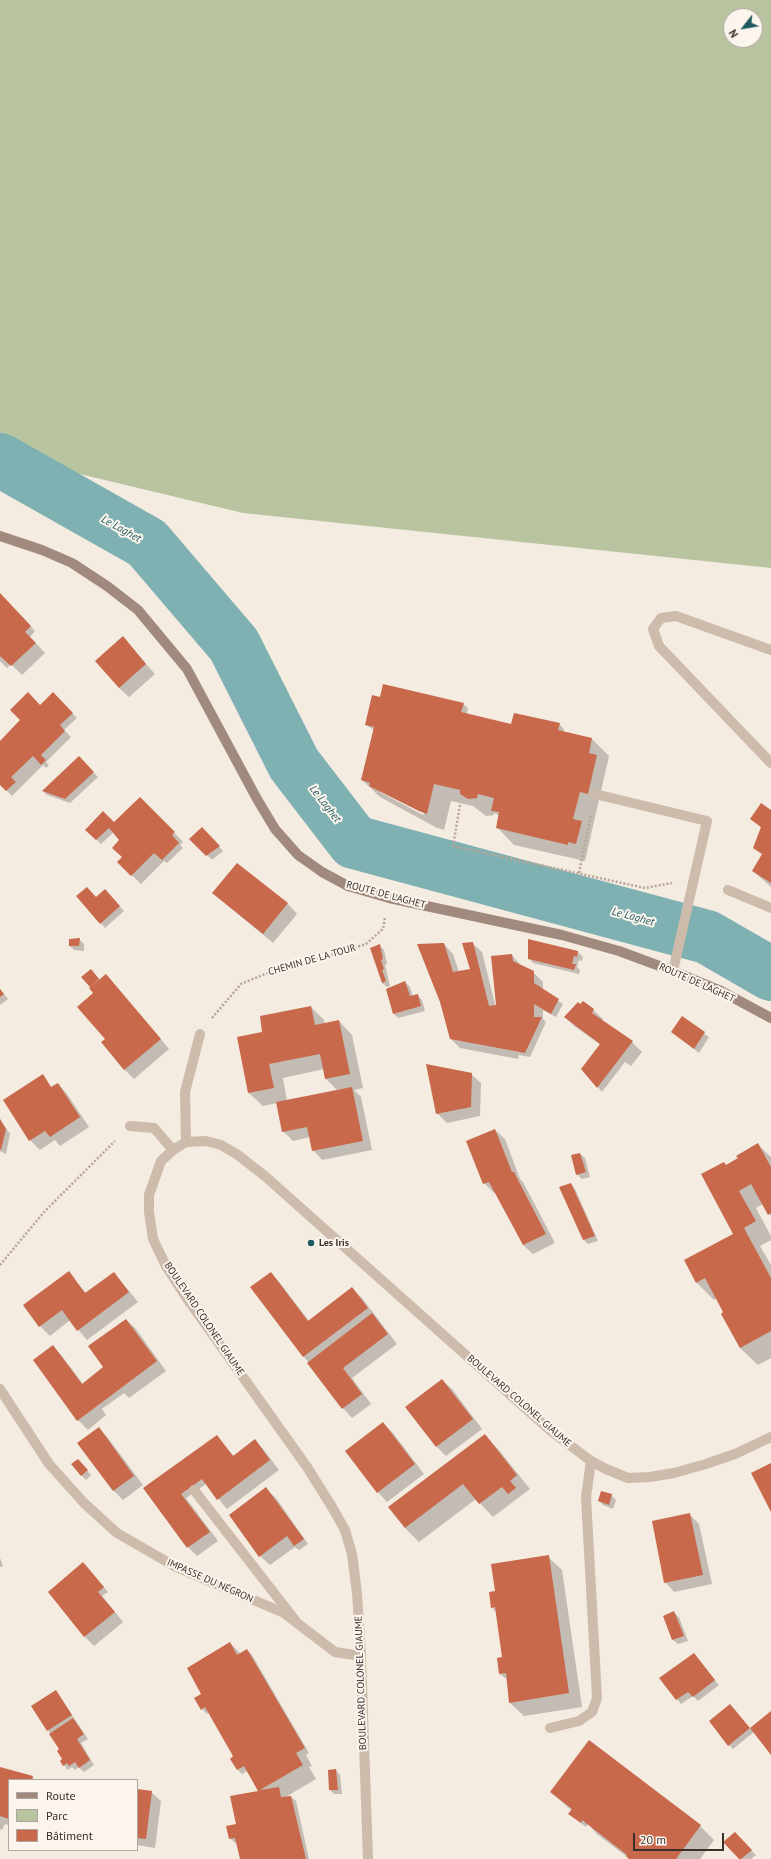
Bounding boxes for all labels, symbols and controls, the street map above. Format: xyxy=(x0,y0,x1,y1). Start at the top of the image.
north arrow xyxy=(723,8,763,48)
text: N xyxy=(726,27,741,40)
water label: Le Laghet xyxy=(99,513,143,545)
water label: Le Laghet xyxy=(306,783,344,825)
street label: ROUTE DE LAGHET xyxy=(345,879,427,911)
water label: Le Laghet xyxy=(610,905,656,929)
street label: CHEMIN DE LA TOUR xyxy=(267,942,357,978)
street label: ROUTE DE LAGHET xyxy=(657,961,737,1005)
place label: Les Iris xyxy=(319,1237,349,1249)
marker: Les Iris xyxy=(306,1238,316,1248)
street label: BOULEVARD COLONEL GIAUME xyxy=(162,1260,246,1378)
street label: BOULEVARD COLONEL GIAUME xyxy=(464,1352,574,1450)
street label: IMPASSE DU NÉGRON xyxy=(165,1557,255,1605)
street label: BOULEVARD COLONEL GIAUME xyxy=(353,1616,369,1750)
legend xyxy=(8,1779,138,1851)
text: Route xyxy=(46,1788,76,1803)
text: Parc xyxy=(46,1808,68,1823)
scale bar xyxy=(635,1825,726,1851)
text: Bâtiment xyxy=(46,1828,93,1843)
text: 20 m xyxy=(640,1832,666,1847)

